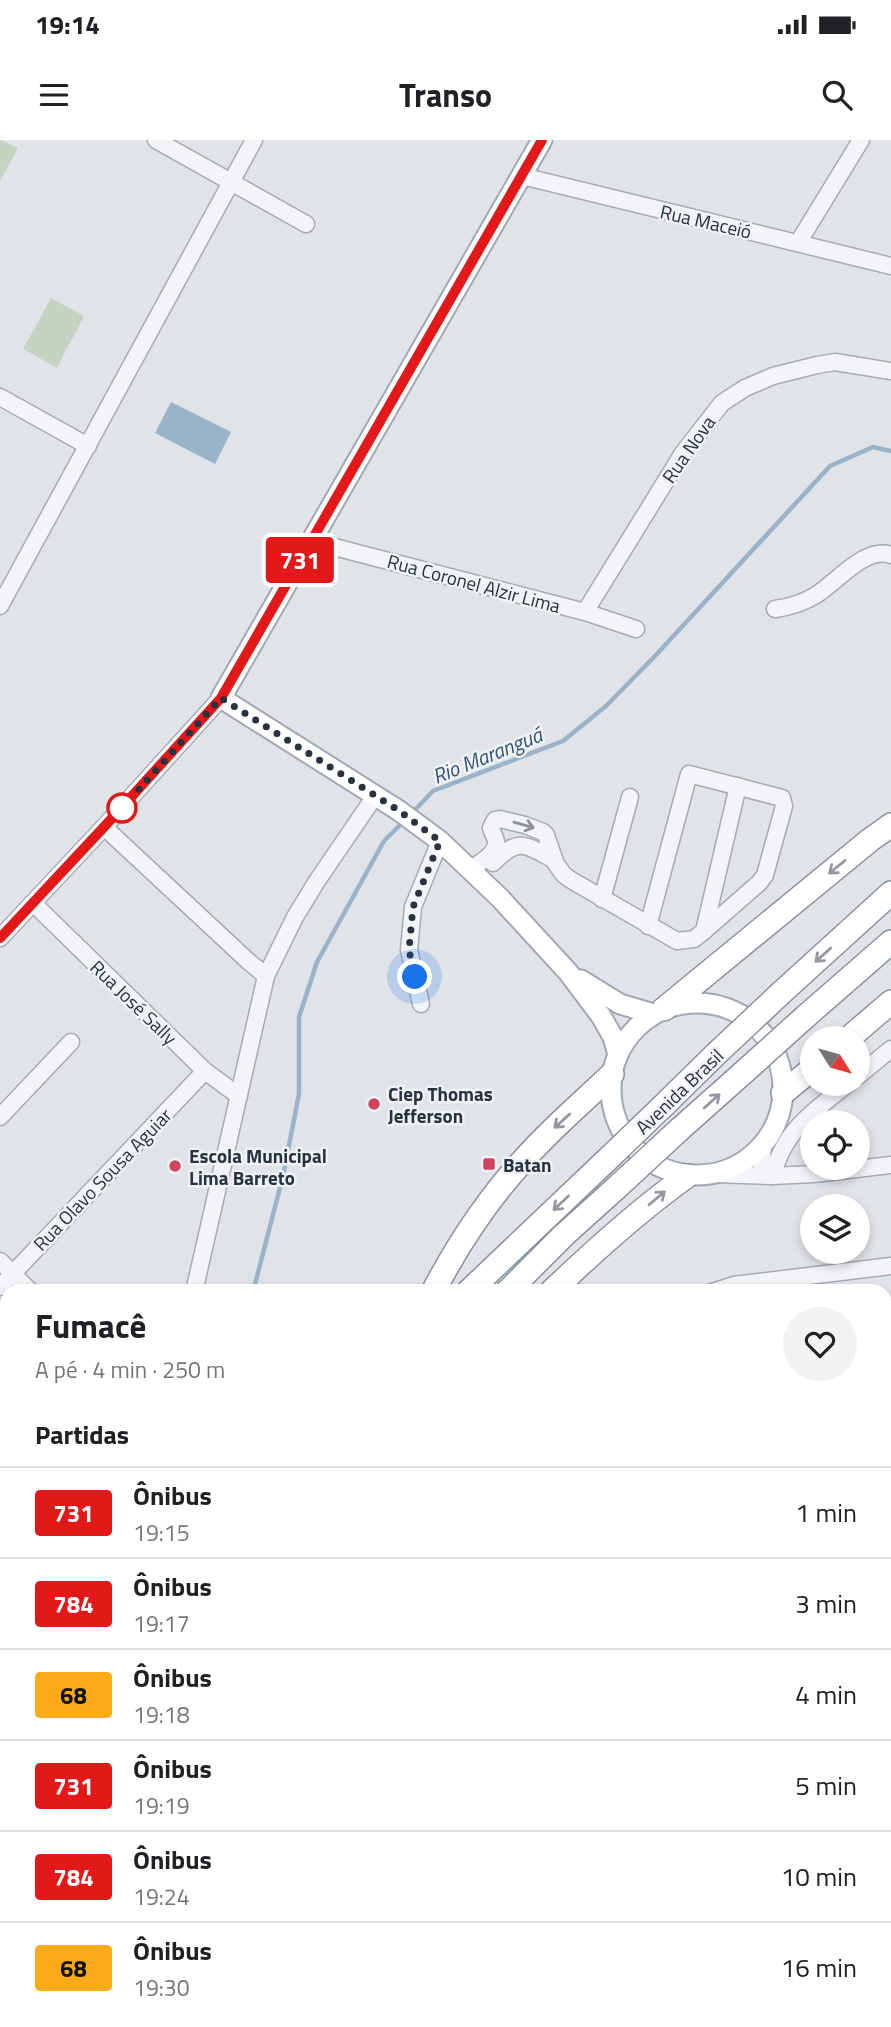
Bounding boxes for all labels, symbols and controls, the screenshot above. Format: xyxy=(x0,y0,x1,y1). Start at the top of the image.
text: 19:14 xyxy=(35,5,100,44)
text: Transo xyxy=(399,71,492,119)
icon: menu xyxy=(35,76,73,114)
icon: search xyxy=(818,76,856,114)
street label: Rua Maceió xyxy=(657,196,755,246)
street label: Rua Nova xyxy=(654,409,722,489)
line badge: 731 xyxy=(260,537,340,583)
text: 731 xyxy=(280,542,320,578)
street label: Rua Coronel Alzir Lima xyxy=(384,546,564,620)
water label: Rio Maranguá xyxy=(427,718,548,792)
unlabelled marker xyxy=(107,793,137,823)
one-way arrow xyxy=(513,820,535,833)
one-way arrow xyxy=(828,859,846,875)
one-way arrow xyxy=(814,947,832,963)
street label: Rua José Sally xyxy=(84,953,184,1051)
your location xyxy=(397,959,432,994)
north arrow xyxy=(800,1026,870,1096)
map controls xyxy=(800,1026,870,1264)
street label: Avenida Brasil xyxy=(628,1041,730,1141)
place label: Ciep Thomas Jefferson xyxy=(388,1079,493,1130)
one-way arrow xyxy=(703,1092,720,1109)
marker: Ciep Thomas Jefferson xyxy=(366,1096,382,1112)
street label: Rua Olavo Sousa Aguiar xyxy=(26,1101,178,1257)
button: locate xyxy=(800,1110,870,1180)
one-way arrow xyxy=(554,1112,571,1129)
place label: Escola Municipal Lima Barreto xyxy=(189,1141,327,1192)
place label: Batan xyxy=(503,1150,551,1179)
marker: Batan xyxy=(481,1156,497,1172)
marker: Escola Municipal Lima Barreto xyxy=(167,1158,183,1174)
one-way arrow xyxy=(648,1190,666,1206)
one-way arrow xyxy=(553,1194,570,1211)
button: layers xyxy=(800,1194,870,1264)
text: Fumacê xyxy=(35,1301,146,1351)
button: heart xyxy=(783,1307,857,1381)
text: A pé · 4 min · 250 m xyxy=(35,1352,225,1387)
text: Partidas xyxy=(35,1415,129,1454)
text: Ônibus xyxy=(133,1476,212,1515)
text: 1 min xyxy=(795,1493,857,1532)
text: 731 xyxy=(53,1495,94,1531)
text: 19:15 xyxy=(133,1515,190,1550)
text: Ônibus xyxy=(133,1567,212,1606)
text: 3 min xyxy=(795,1584,857,1623)
text: 784 xyxy=(53,1586,94,1622)
text: 19:17 xyxy=(133,1606,190,1641)
text: Ônibus xyxy=(133,1658,212,1697)
text: 4 min xyxy=(795,1675,857,1714)
text: 68 xyxy=(60,1677,87,1713)
text: 19:18 xyxy=(133,1697,190,1732)
text: Ônibus xyxy=(133,1749,212,1788)
text: 5 min xyxy=(795,1766,857,1805)
text: 731 xyxy=(53,1768,94,1804)
text: 19:19 xyxy=(133,1788,190,1823)
text: Ônibus xyxy=(133,1840,212,1879)
text: 10 min xyxy=(781,1857,857,1896)
text: 784 xyxy=(53,1859,94,1895)
text: 19:24 xyxy=(133,1879,190,1914)
text: Ônibus xyxy=(133,1931,212,1970)
text: 16 min xyxy=(781,1948,857,1987)
text: 68 xyxy=(60,1950,87,1986)
text: 19:30 xyxy=(133,1970,190,2005)

